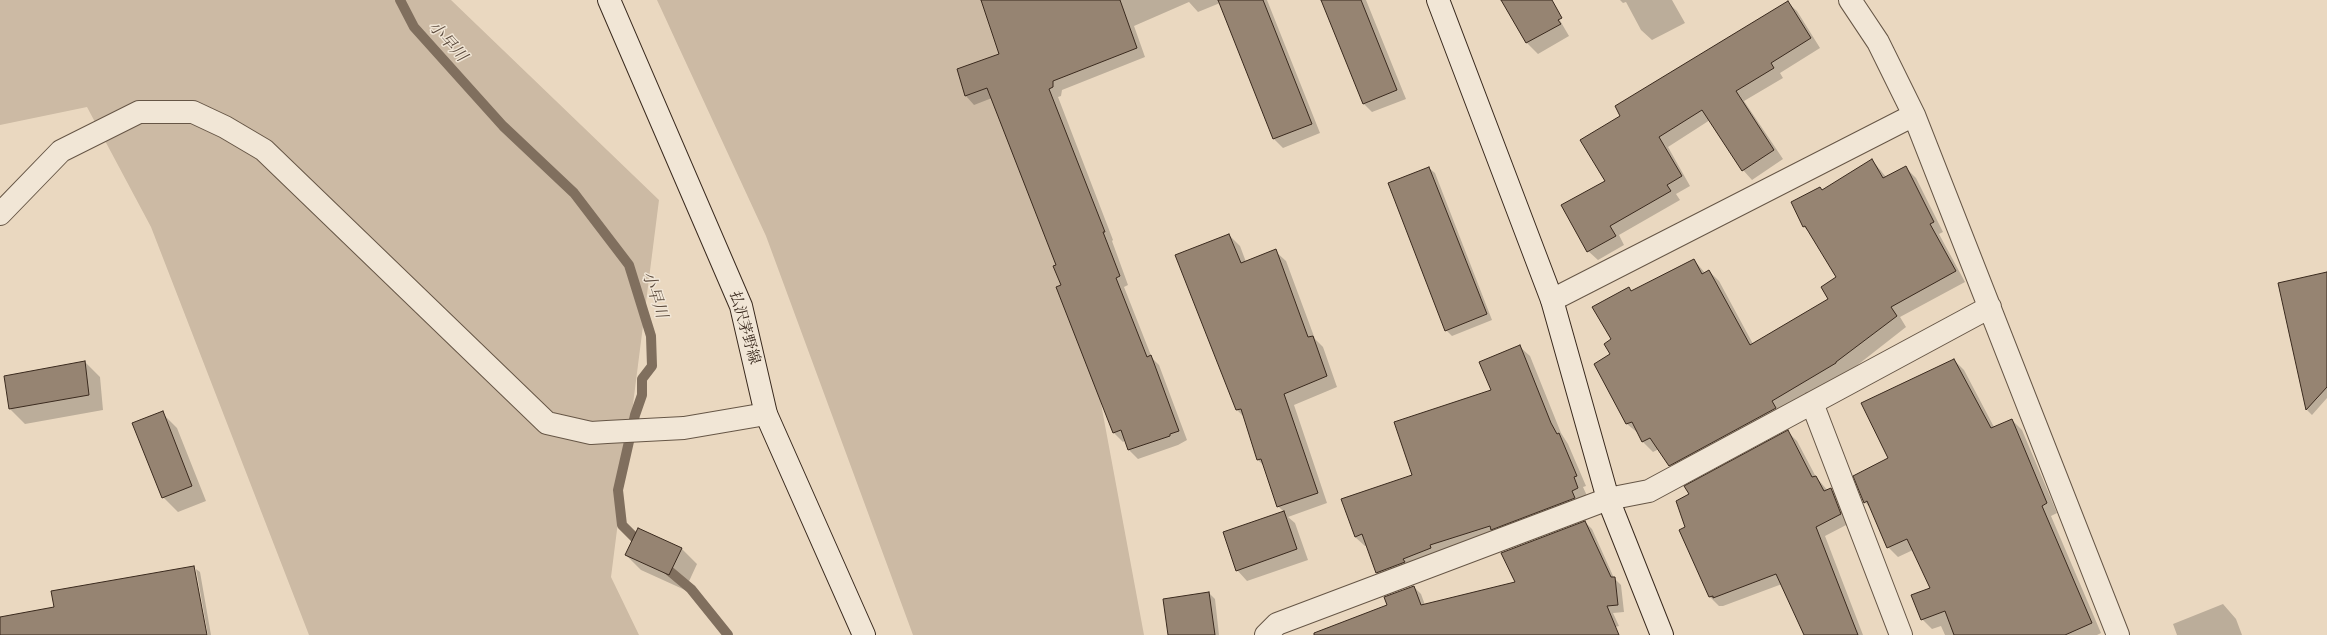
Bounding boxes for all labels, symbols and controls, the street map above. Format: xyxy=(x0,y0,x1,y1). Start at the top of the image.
water label: 小早川 xyxy=(424,18,470,66)
water label: 小早川 xyxy=(637,269,671,321)
street label: 払沢茅野線 xyxy=(725,289,763,367)

